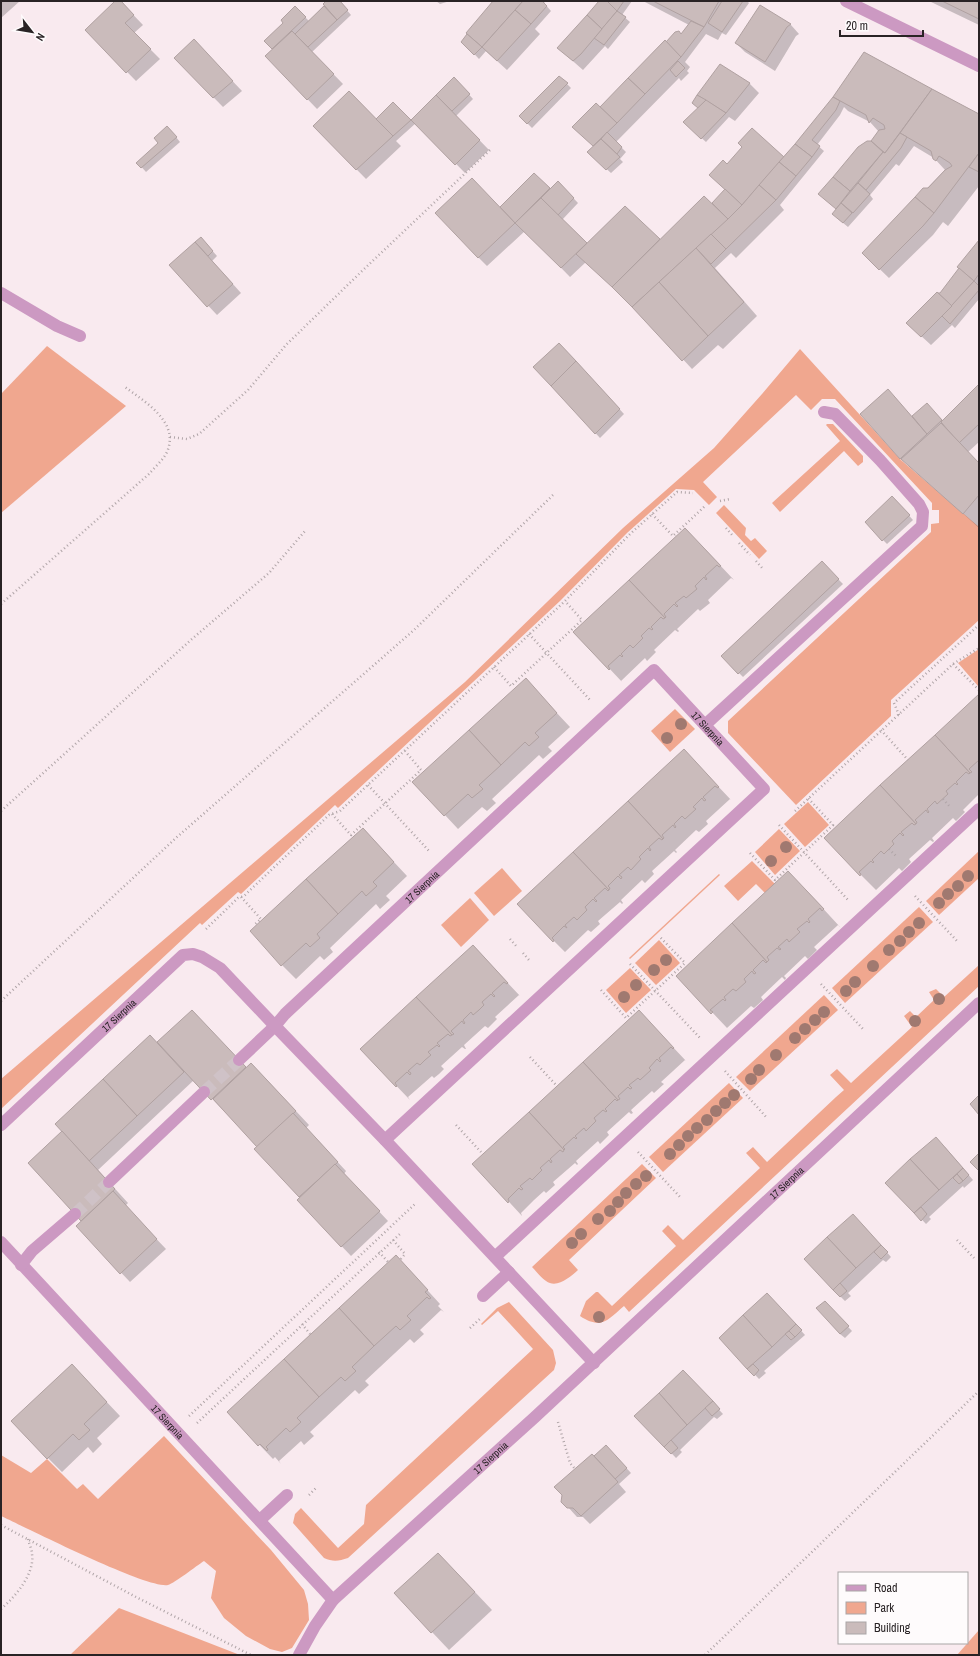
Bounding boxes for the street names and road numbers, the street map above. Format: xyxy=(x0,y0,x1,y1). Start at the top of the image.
street label: 17 Sierpnia xyxy=(689,708,727,749)
street label: 17 Sierpnia xyxy=(402,867,442,906)
street label: 17 Sierpnia xyxy=(99,996,139,1034)
street label: 17 Sierpnia xyxy=(766,1163,807,1202)
street label: 17 Sierpnia xyxy=(148,1402,187,1442)
street label: 17 Sierpnia xyxy=(470,1438,511,1477)

